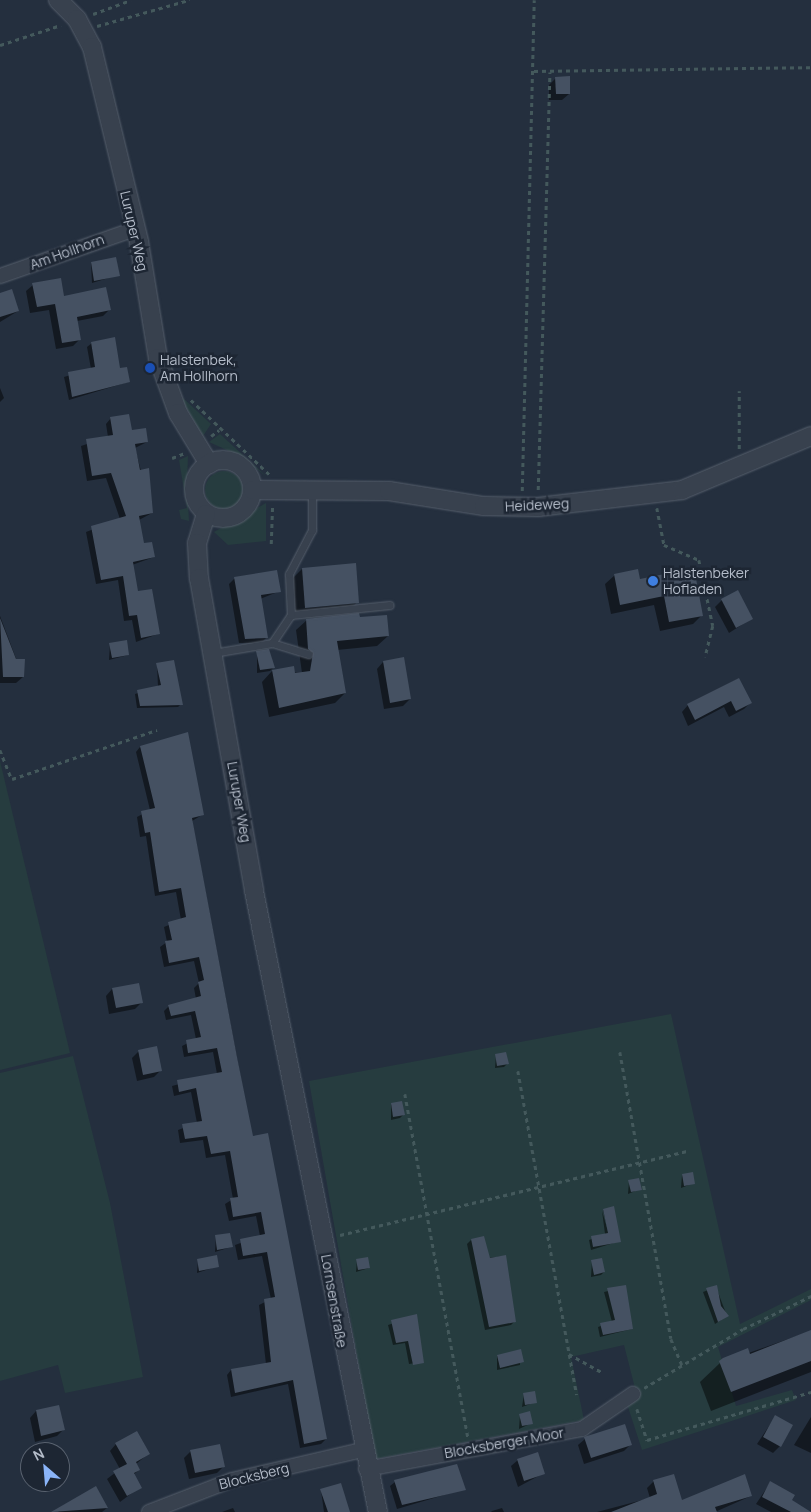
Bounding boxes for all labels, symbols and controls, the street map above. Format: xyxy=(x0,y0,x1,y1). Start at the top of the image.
street label: Luruper Weg xyxy=(117,189,151,273)
street label: Am Hollhorn xyxy=(28,231,106,273)
place label: Halstenbek, Am Hollhorn xyxy=(160,352,238,384)
marker: Halstenbek, Am Hollhorn xyxy=(144,362,156,374)
street label: Heideweg xyxy=(505,495,569,515)
place label: Halstenbeker Hofladen xyxy=(663,565,749,598)
marker: Halstenbeker Hofladen xyxy=(647,575,659,587)
street label: Luruper Weg xyxy=(224,760,254,844)
street label: Lornsenstraße xyxy=(318,1253,350,1349)
street label: Blocksberger Moor xyxy=(443,1424,565,1462)
north arrow xyxy=(20,1442,70,1492)
text: N xyxy=(30,1443,47,1465)
street label: Blocksberg xyxy=(217,1459,291,1493)

